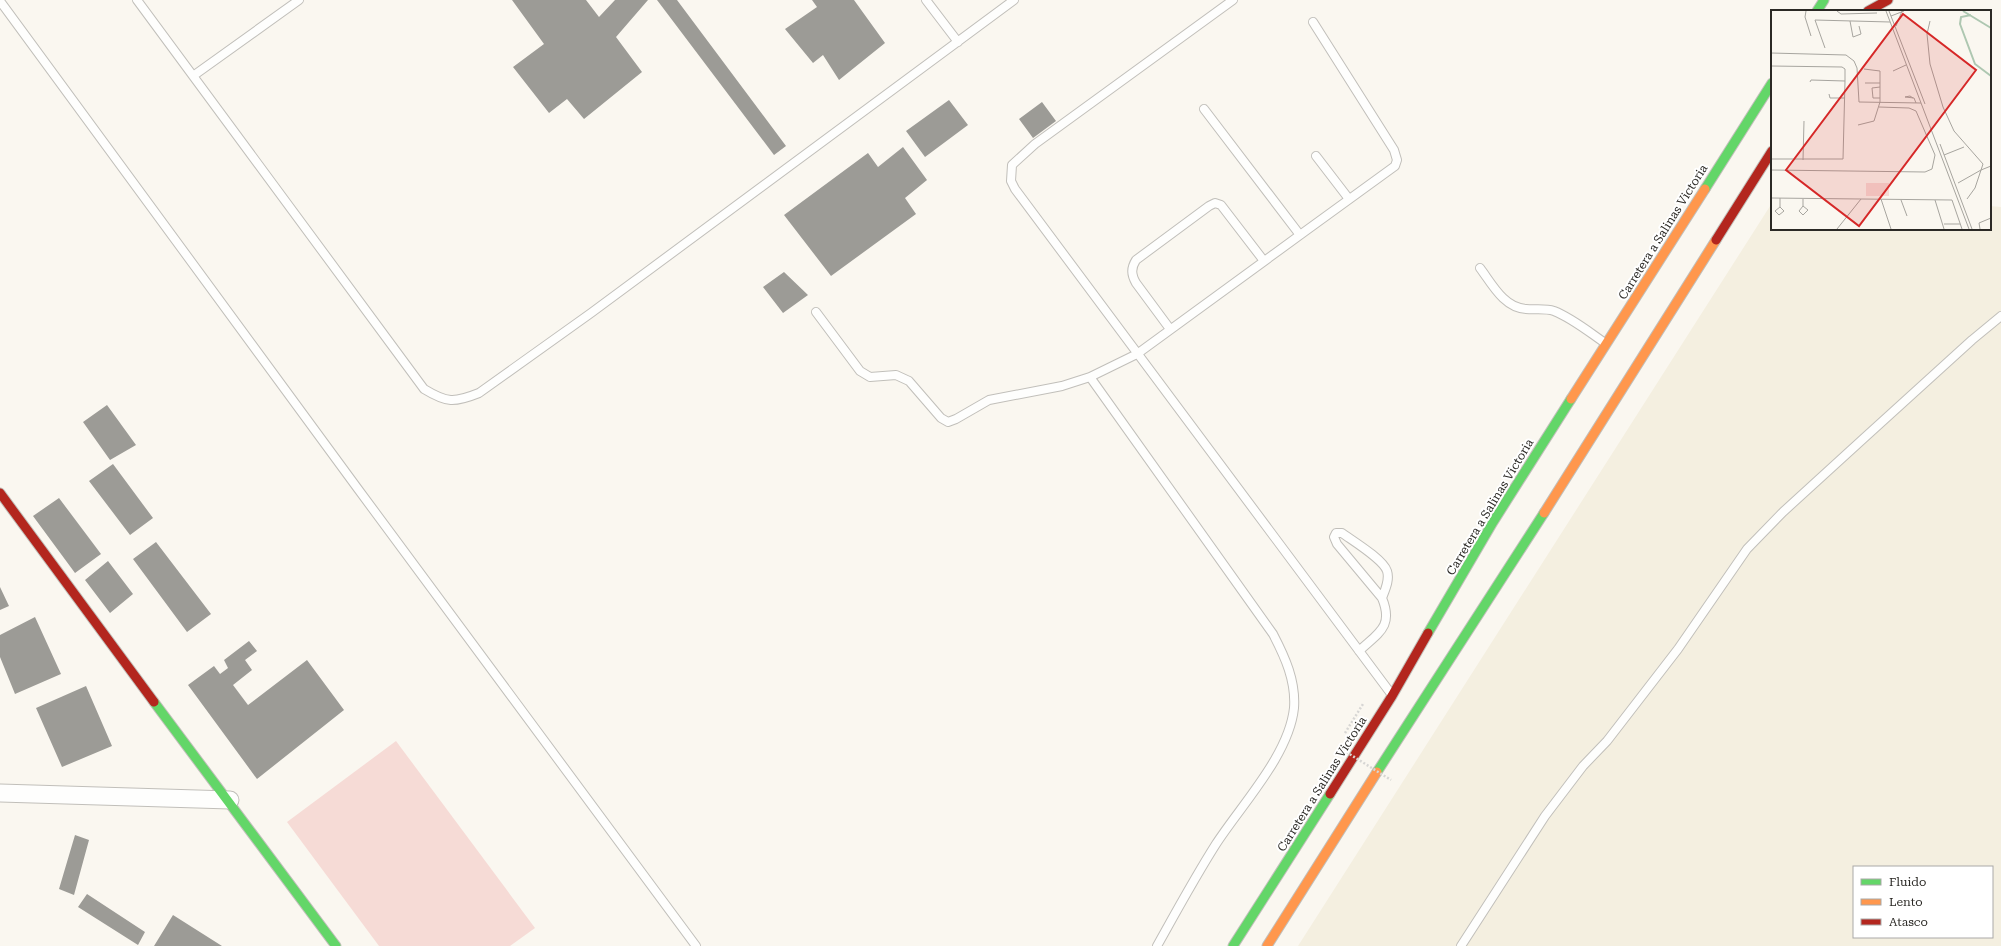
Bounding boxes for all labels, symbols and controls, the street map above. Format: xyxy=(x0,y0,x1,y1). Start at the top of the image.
inset map xyxy=(1771,10,1991,230)
street label: Carretera a Salinas Victoria xyxy=(1616,161,1711,302)
street label: Carretera a Salinas Victoria xyxy=(1444,436,1537,578)
street label: Carretera a Salinas Victoria xyxy=(1275,713,1370,854)
legend xyxy=(1853,866,1993,938)
text: Fluido xyxy=(1889,875,1926,889)
text: Lento xyxy=(1889,895,1923,909)
text: Atasco xyxy=(1889,915,1928,929)

